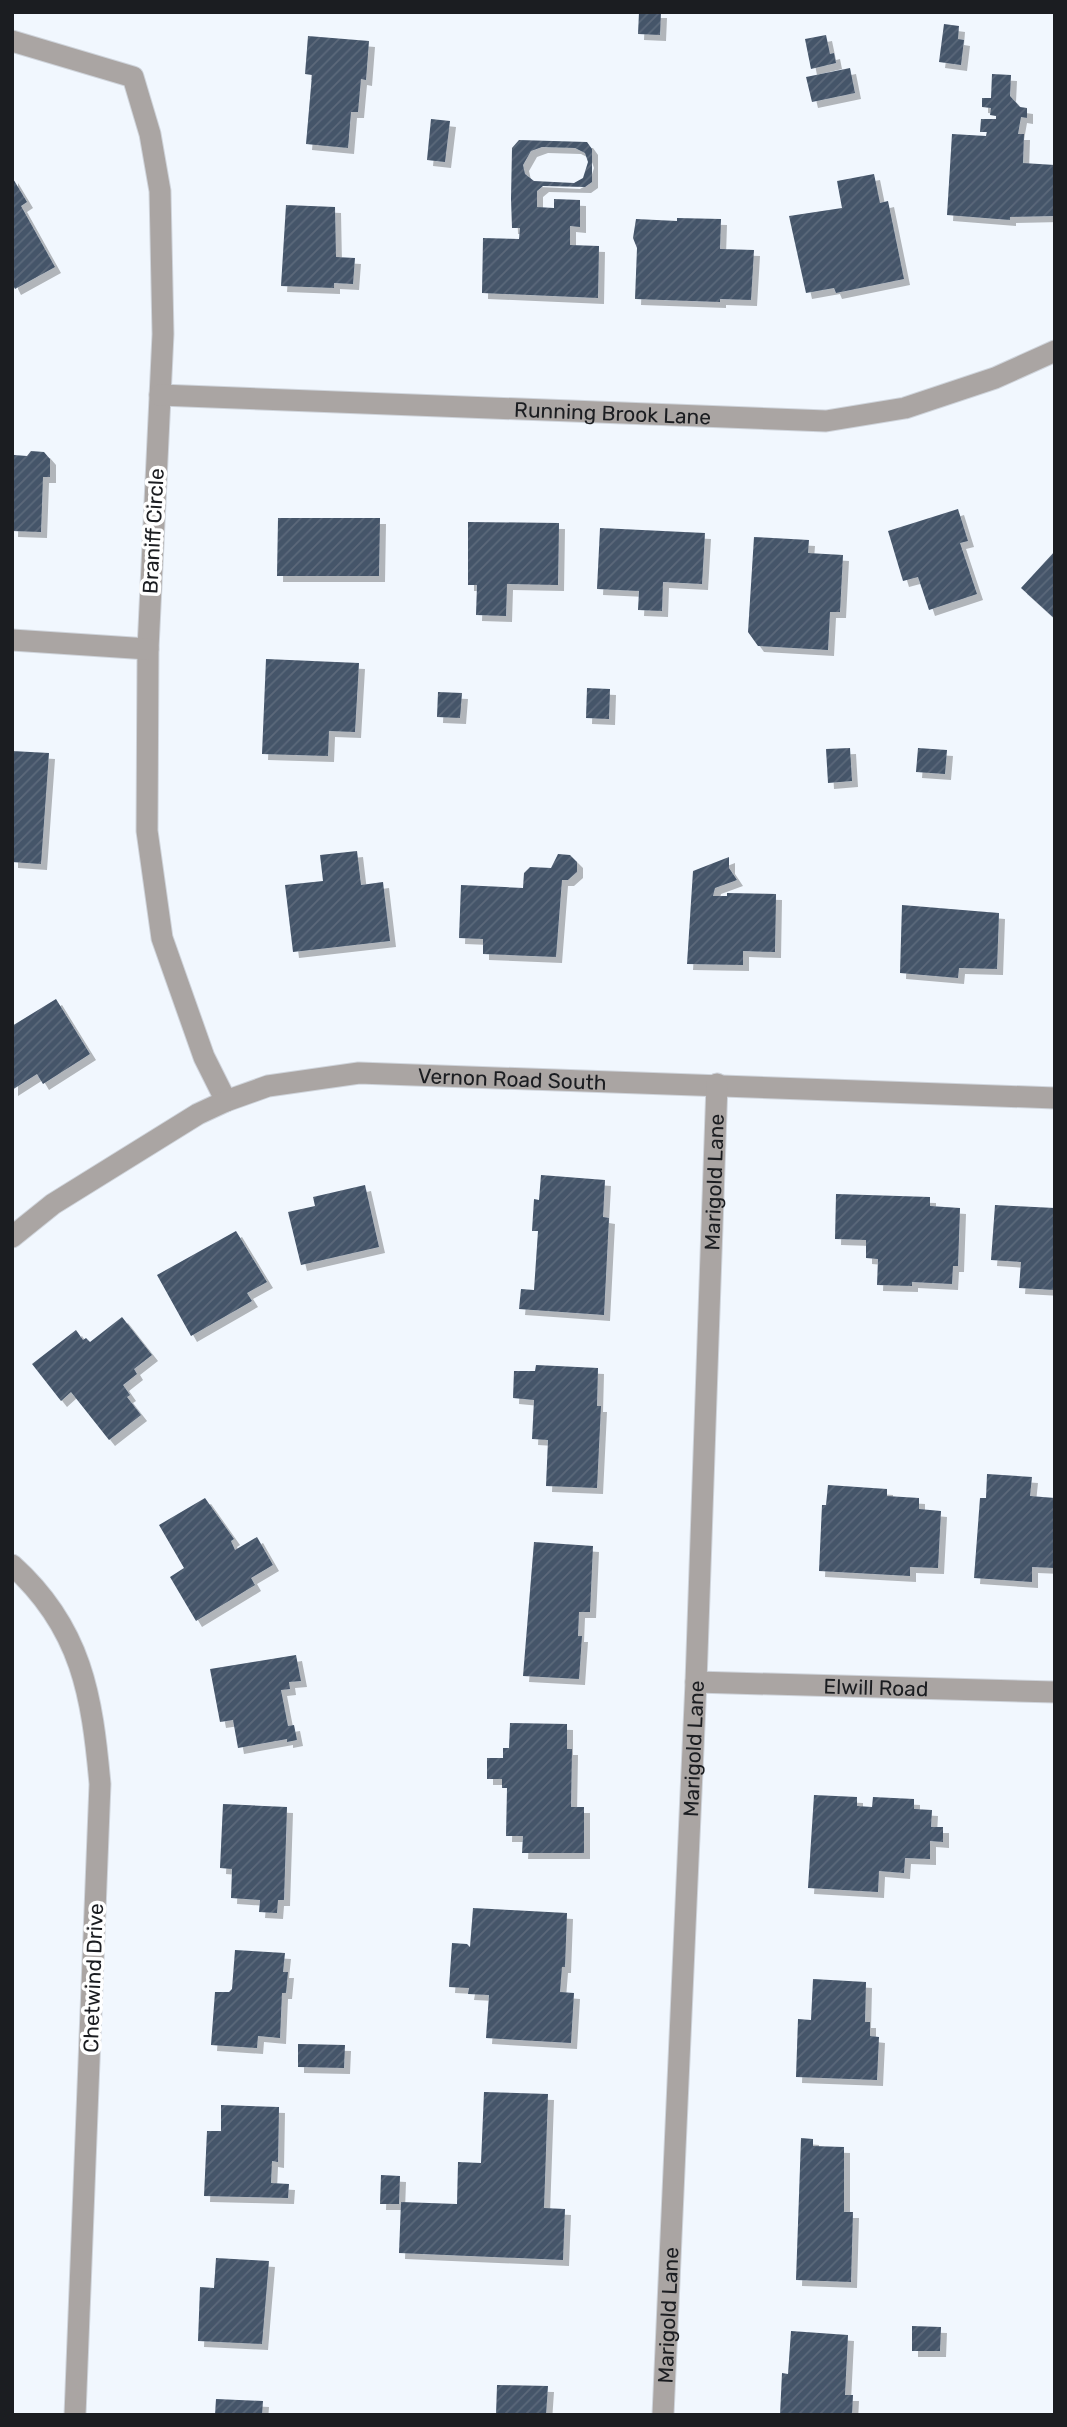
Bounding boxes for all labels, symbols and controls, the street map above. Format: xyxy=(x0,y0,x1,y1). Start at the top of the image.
street label: Running Brook Lane xyxy=(514,396,712,429)
street label: Braniff Circle xyxy=(137,468,169,594)
street label: Vernon Road South xyxy=(417,1063,607,1094)
street label: Marigold Lane xyxy=(699,1113,728,1251)
street label: Elwill Road xyxy=(823,1673,929,1701)
street label: Marigold Lane xyxy=(677,1680,709,1817)
street label: Chetwind Drive xyxy=(78,1903,108,2053)
street label: Marigold Lane xyxy=(652,2246,683,2384)

